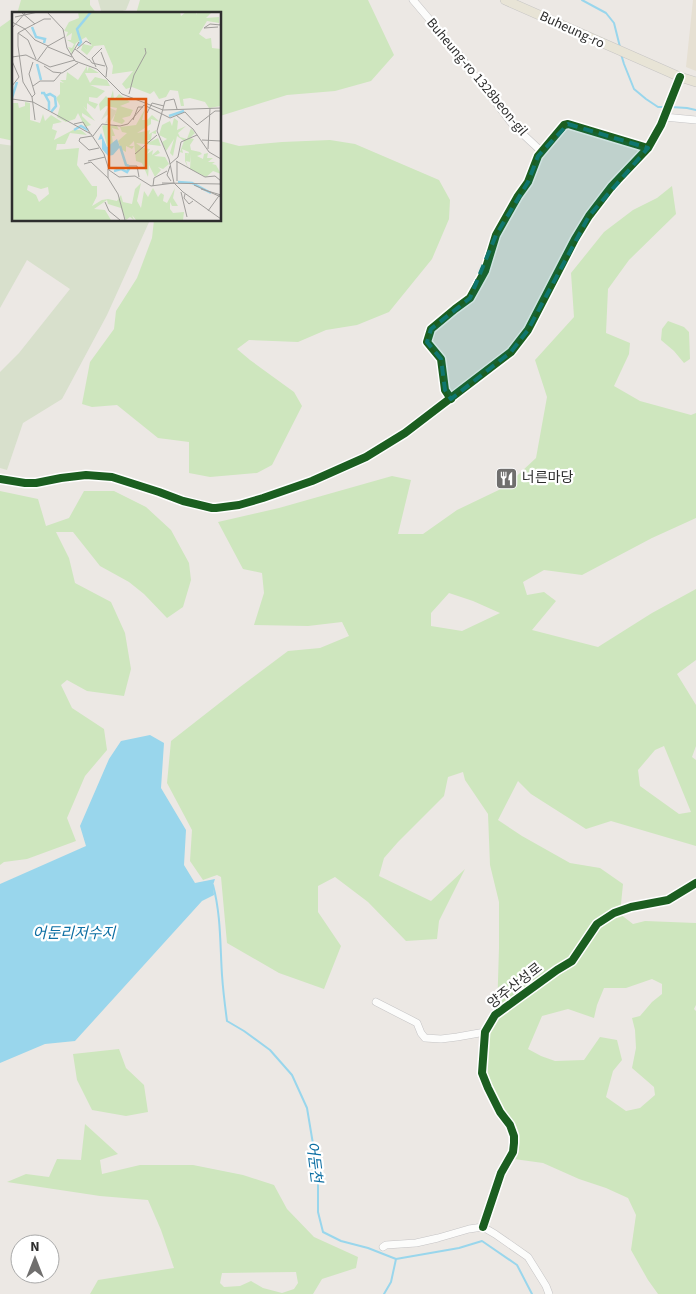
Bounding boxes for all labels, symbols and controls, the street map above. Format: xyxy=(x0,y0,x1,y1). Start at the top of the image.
street label: Buheung-ro xyxy=(536,6,608,54)
inset map xyxy=(12,12,221,221)
street label: Buheung-ro 1328beon-gil xyxy=(422,14,533,141)
restaurant icon: 너른마당 xyxy=(494,466,518,490)
place label: 너른마당 xyxy=(522,468,574,488)
water label: 어둔리저수지 xyxy=(33,923,117,944)
street label: 양주산성로 xyxy=(483,958,547,1014)
water label: 어둔천 xyxy=(301,1140,327,1186)
north arrow xyxy=(10,1234,60,1284)
text: N xyxy=(30,1237,40,1257)

